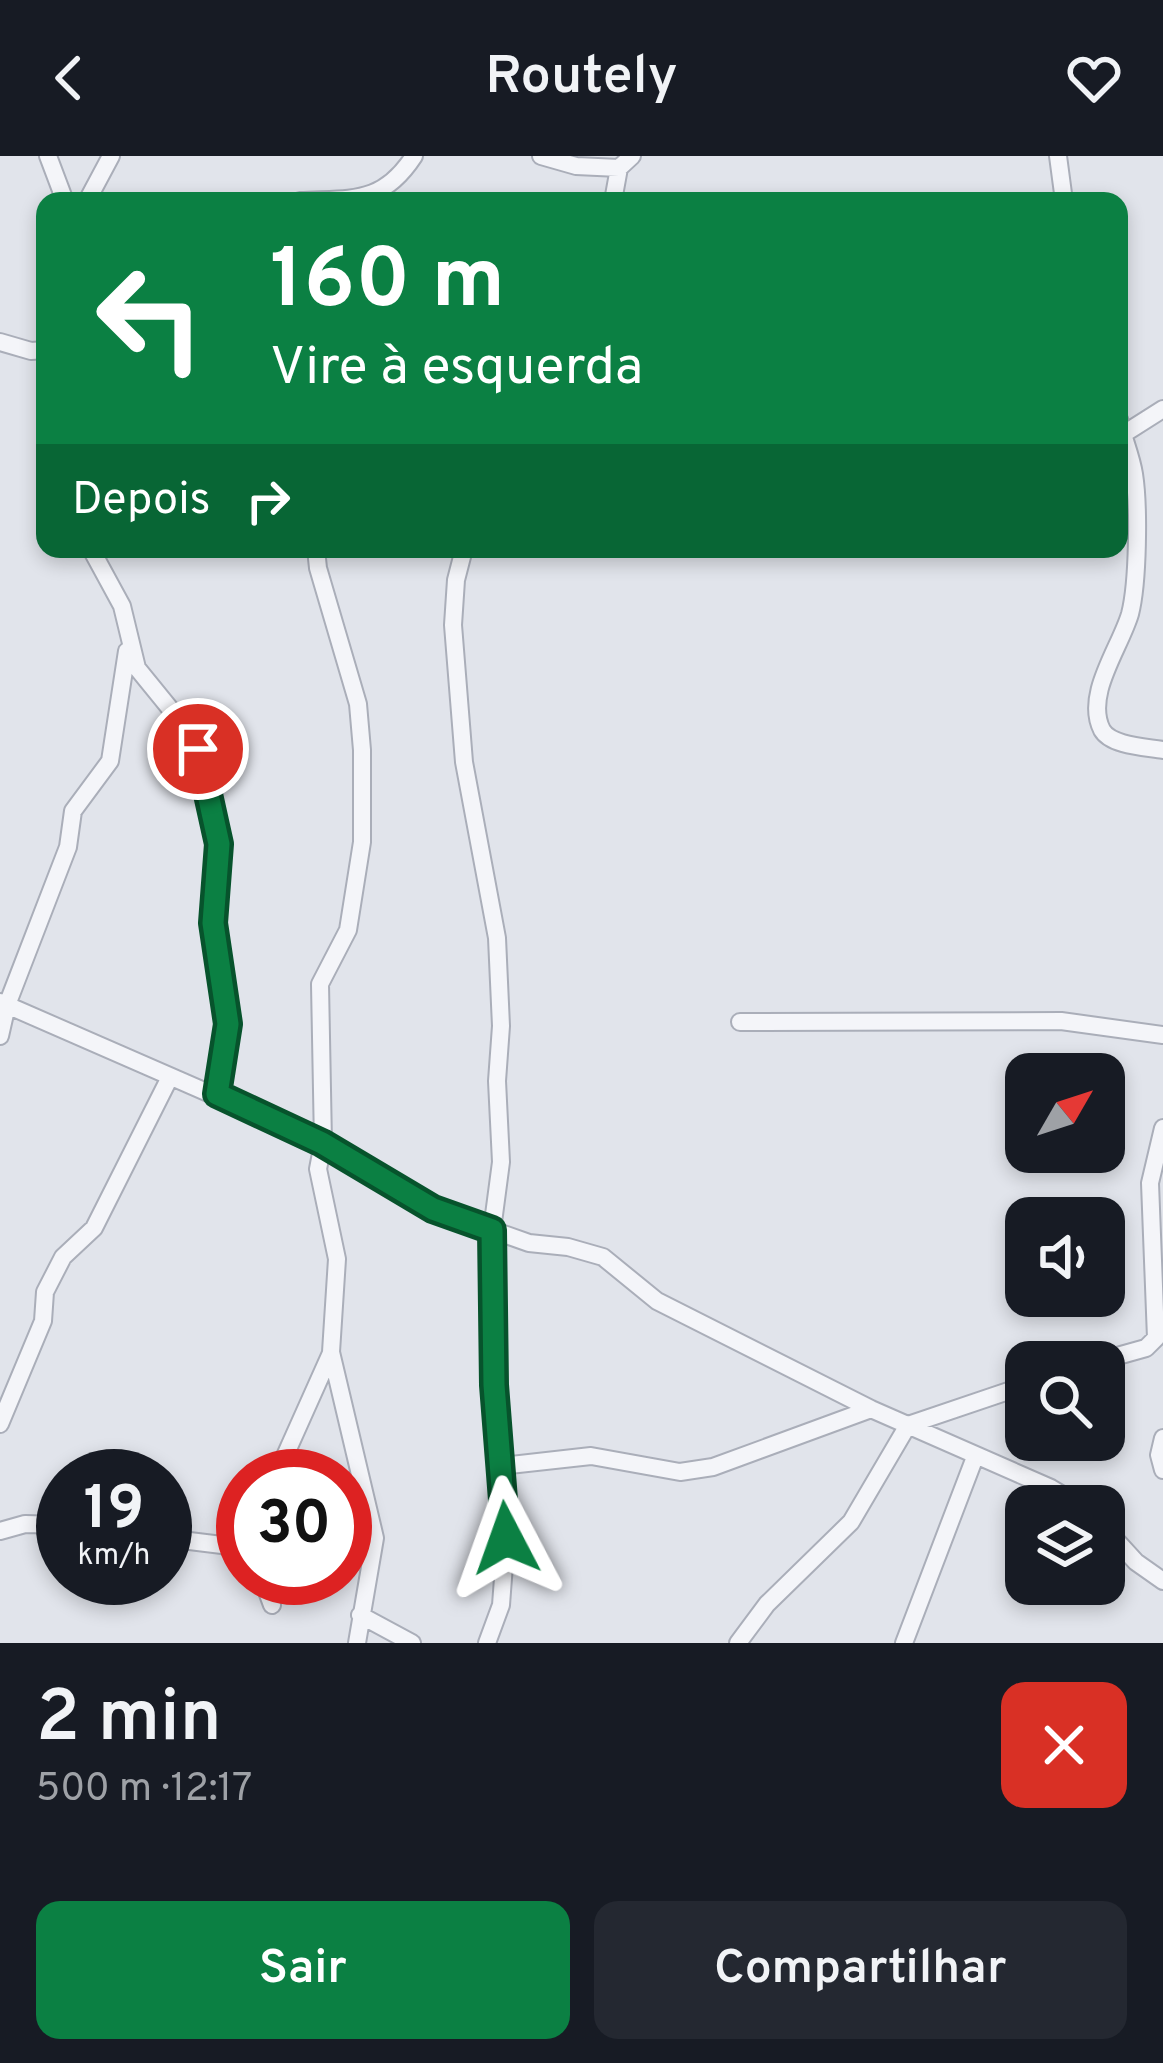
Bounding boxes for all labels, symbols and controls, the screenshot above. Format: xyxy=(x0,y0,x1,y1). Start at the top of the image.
text: Routely xyxy=(485,44,678,113)
icon: back xyxy=(36,45,102,111)
icon: heart xyxy=(1061,45,1127,111)
text: 160 m xyxy=(270,231,505,337)
icon: left xyxy=(72,240,228,396)
text: Vire à esquerda xyxy=(270,335,643,404)
icon: right xyxy=(235,468,301,534)
text: Depois xyxy=(72,473,211,530)
pin xyxy=(147,698,249,800)
icon: arrive xyxy=(165,716,231,782)
north arrow xyxy=(1005,1053,1125,1173)
map controls xyxy=(1005,1053,1125,1605)
button: sound xyxy=(1005,1197,1125,1317)
button: search xyxy=(1005,1341,1125,1461)
speed limit sign: 30 xyxy=(216,1449,372,1605)
text: 19 xyxy=(84,1474,144,1550)
position arrow xyxy=(443,1475,569,1601)
button: layers xyxy=(1005,1485,1125,1605)
text: km/h xyxy=(78,1538,150,1575)
text: 2 min xyxy=(36,1675,222,1767)
button: close xyxy=(1001,1682,1127,1808)
text: 500 m · 12:17 xyxy=(36,1766,252,1815)
button: Sair xyxy=(36,1901,570,2039)
button: Compartilhar xyxy=(594,1901,1127,2039)

